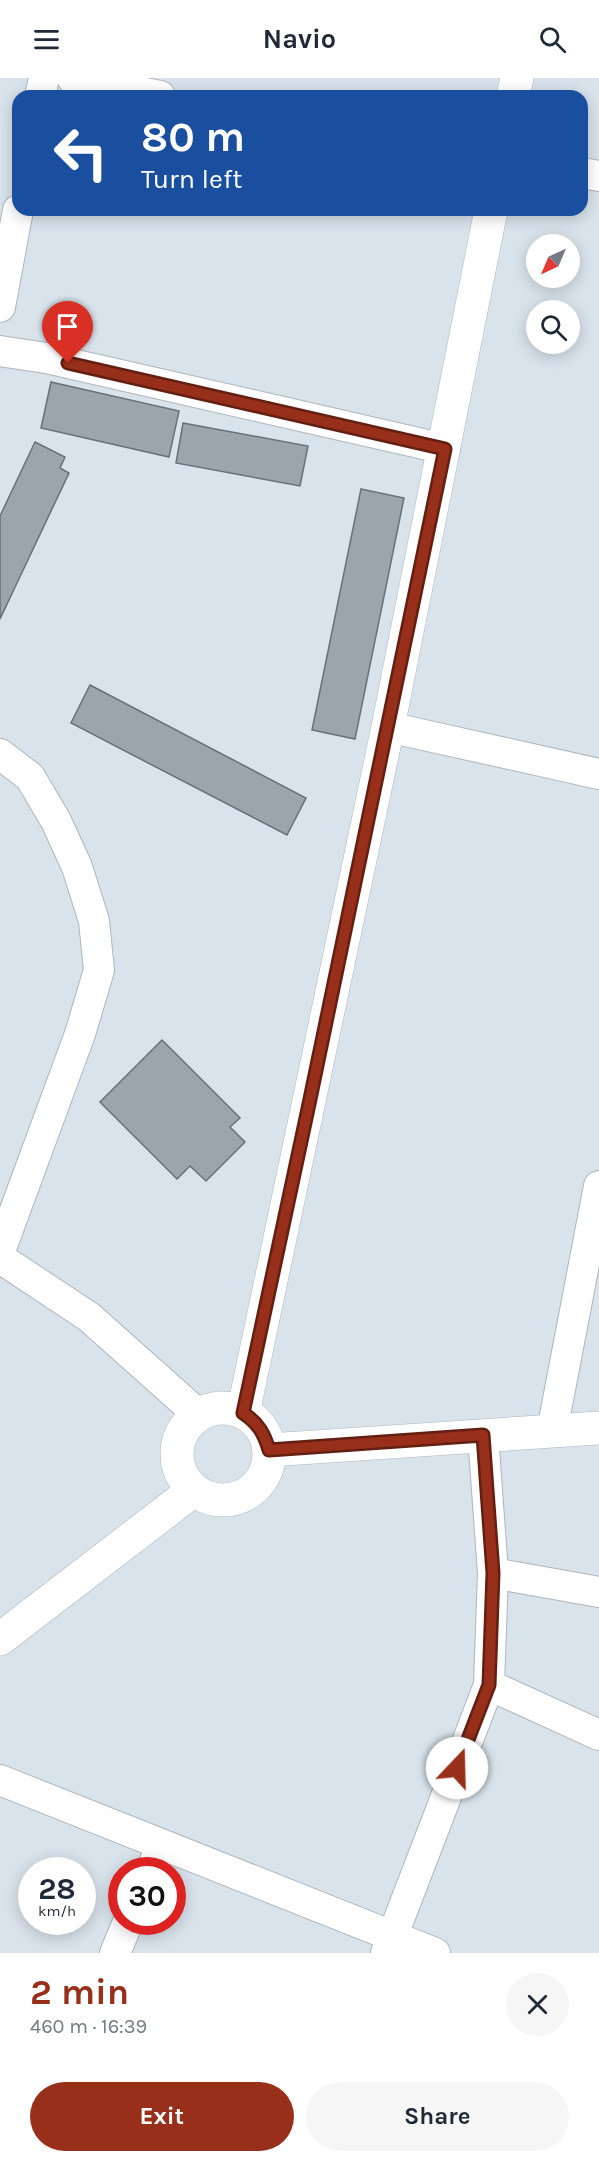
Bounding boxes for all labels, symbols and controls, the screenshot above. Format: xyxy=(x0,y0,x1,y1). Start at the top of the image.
icon: menu xyxy=(30,23,63,56)
text: Navio xyxy=(263,23,336,55)
icon: search xyxy=(536,23,569,56)
text: 80 m xyxy=(141,112,245,162)
icon: left xyxy=(42,114,120,192)
text: Turn left xyxy=(141,163,242,195)
north arrow xyxy=(526,234,580,288)
map controls xyxy=(526,234,580,354)
button: search xyxy=(526,300,580,354)
pin xyxy=(42,301,93,363)
icon: arrive xyxy=(51,310,84,343)
position arrow xyxy=(425,1736,489,1800)
speed limit sign: 30 xyxy=(108,1857,186,1935)
text: 28 xyxy=(38,1871,76,1907)
text: km/h xyxy=(38,1902,76,1920)
text: 2 min xyxy=(30,1971,129,2013)
button: close xyxy=(506,1973,569,2036)
text: 460 m · 16:39 xyxy=(30,2015,147,2038)
button: Exit xyxy=(30,2082,294,2151)
button: Share xyxy=(306,2082,569,2151)

